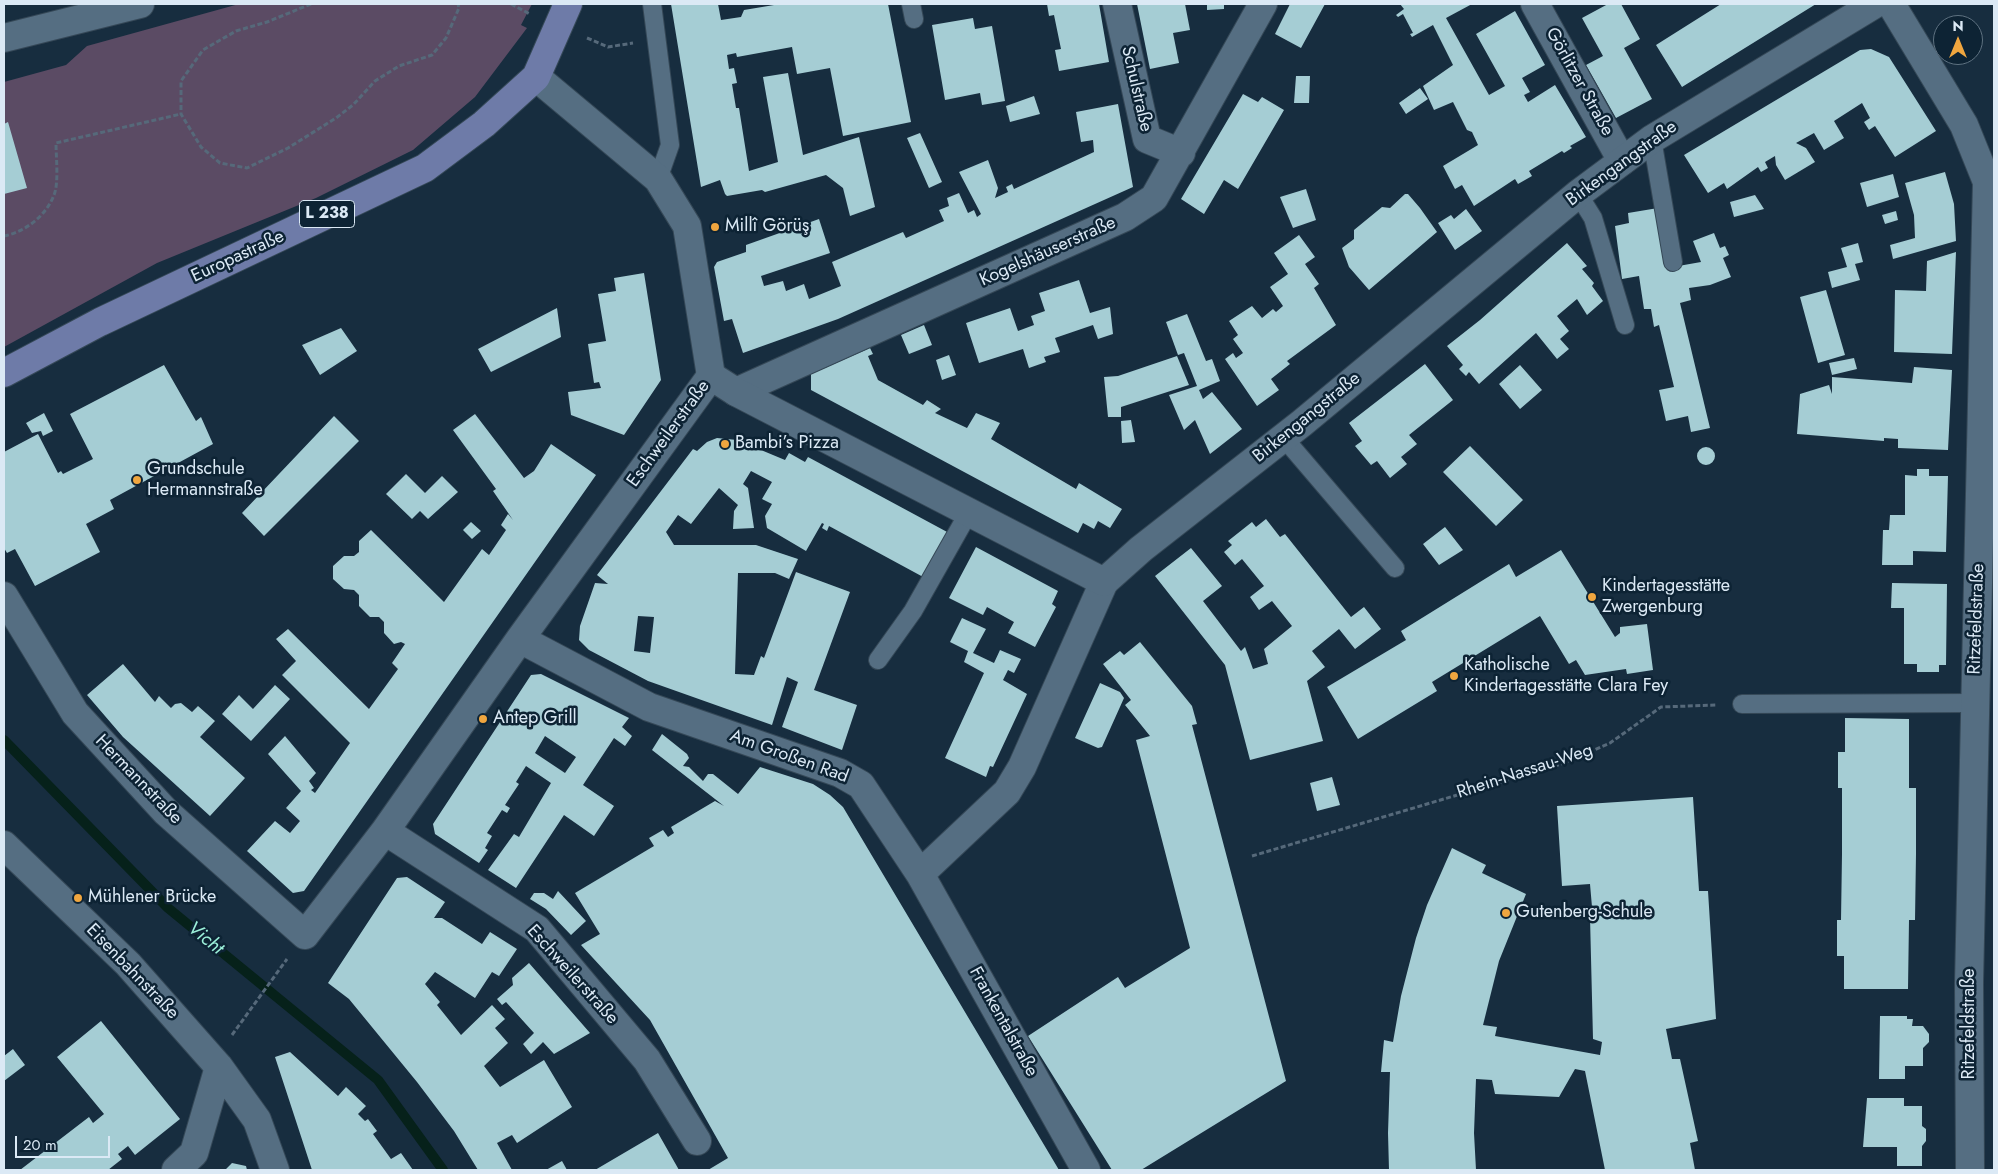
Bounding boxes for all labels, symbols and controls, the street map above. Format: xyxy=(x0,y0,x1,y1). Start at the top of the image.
north arrow xyxy=(1933,15,1983,65)
text: N xyxy=(1952,16,1964,36)
street label: Görlitzer Straße xyxy=(1540,24,1618,140)
street label: Schulstraße xyxy=(1116,44,1156,134)
street label: Birkengangstraße xyxy=(1562,117,1682,211)
road number: L 238 xyxy=(300,200,354,228)
street label: Kogelshäuserstraße xyxy=(977,212,1119,292)
place label: Millî Görüş xyxy=(725,216,809,238)
marker: Millî Görüş xyxy=(709,221,721,233)
street label: Europastraße xyxy=(188,226,288,288)
street label: Birkengangstraße xyxy=(1249,368,1365,468)
street label: Eschweilerstraße xyxy=(623,376,715,492)
place label: Bambi’s Pizza xyxy=(735,433,839,455)
marker: Bambi’s Pizza xyxy=(719,438,731,450)
place label: Grundschule Hermannstraße xyxy=(147,459,263,502)
marker: Grundschule Hermannstraße xyxy=(131,474,143,486)
street label: Ritzefeldstraße xyxy=(1964,563,1990,675)
place label: Kindertagesstätte Zwergenburg xyxy=(1602,576,1730,618)
marker: Kindertagesstätte Zwergenburg xyxy=(1586,591,1598,603)
place label: Katholische Kindertagesstätte Clara Fey xyxy=(1464,655,1668,698)
marker: Katholische Kindertagesstätte Clara Fey xyxy=(1448,670,1460,682)
place label: Antep Grill xyxy=(493,708,577,730)
marker: Antep Grill xyxy=(477,713,489,725)
street label: Am Großen Rad xyxy=(727,726,851,788)
street label: Hermannstraße xyxy=(90,731,186,829)
street label: Rhein-Nassau-Weg xyxy=(1454,740,1596,804)
place label: Mühlener Brücke xyxy=(88,887,216,909)
marker: Mühlener Brücke xyxy=(72,892,84,904)
place label: Gutenberg-Schule xyxy=(1516,902,1653,924)
marker: Gutenberg-Schule xyxy=(1500,907,1512,919)
water label: Vicht xyxy=(182,918,228,960)
street label: Eisenbahnstraße xyxy=(81,920,183,1024)
street label: Eschweilerstraße xyxy=(522,921,622,1029)
street label: Frankentalstraße xyxy=(964,963,1042,1081)
street label: Ritzefeldstraße xyxy=(1959,968,1981,1080)
scale bar xyxy=(18,1126,112,1158)
text: 20 m xyxy=(23,1134,57,1156)

